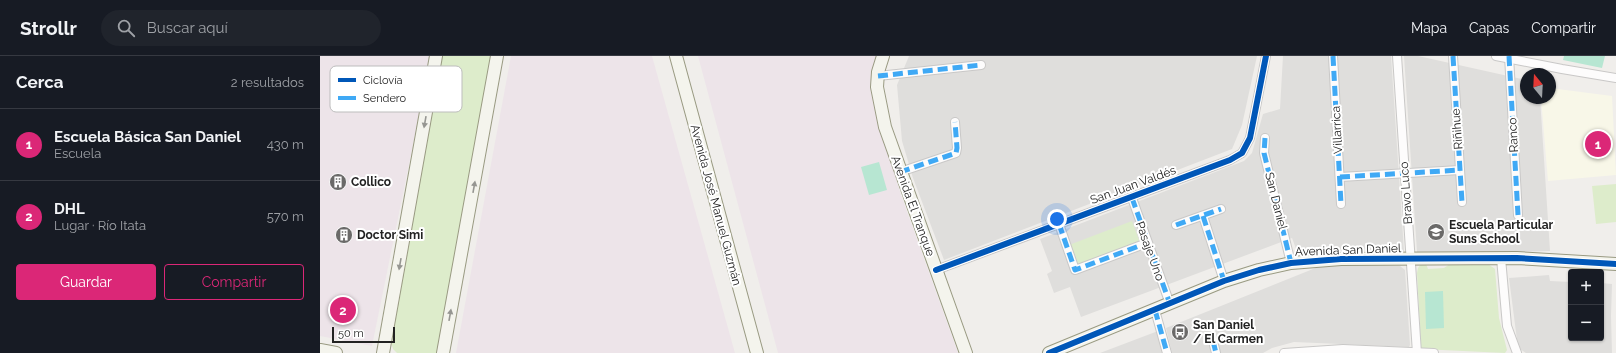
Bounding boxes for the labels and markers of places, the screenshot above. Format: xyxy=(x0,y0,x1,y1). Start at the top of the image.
pin: 1 xyxy=(1585,129,1611,159)
building icon: Collico xyxy=(328,172,348,192)
place label: Collico xyxy=(351,175,391,189)
place label: Escuela Particular Suns School xyxy=(1449,218,1554,246)
school or university icon: Escuela Particular Suns School xyxy=(1426,222,1446,242)
building icon: Doctor Simi xyxy=(334,225,354,245)
place label: Doctor Simi xyxy=(357,228,423,242)
pin: 2 xyxy=(330,295,356,325)
place label: San Daniel / El Carmen xyxy=(1193,318,1263,346)
bus stop icon: San Daniel / El Carmen xyxy=(1170,322,1190,342)

